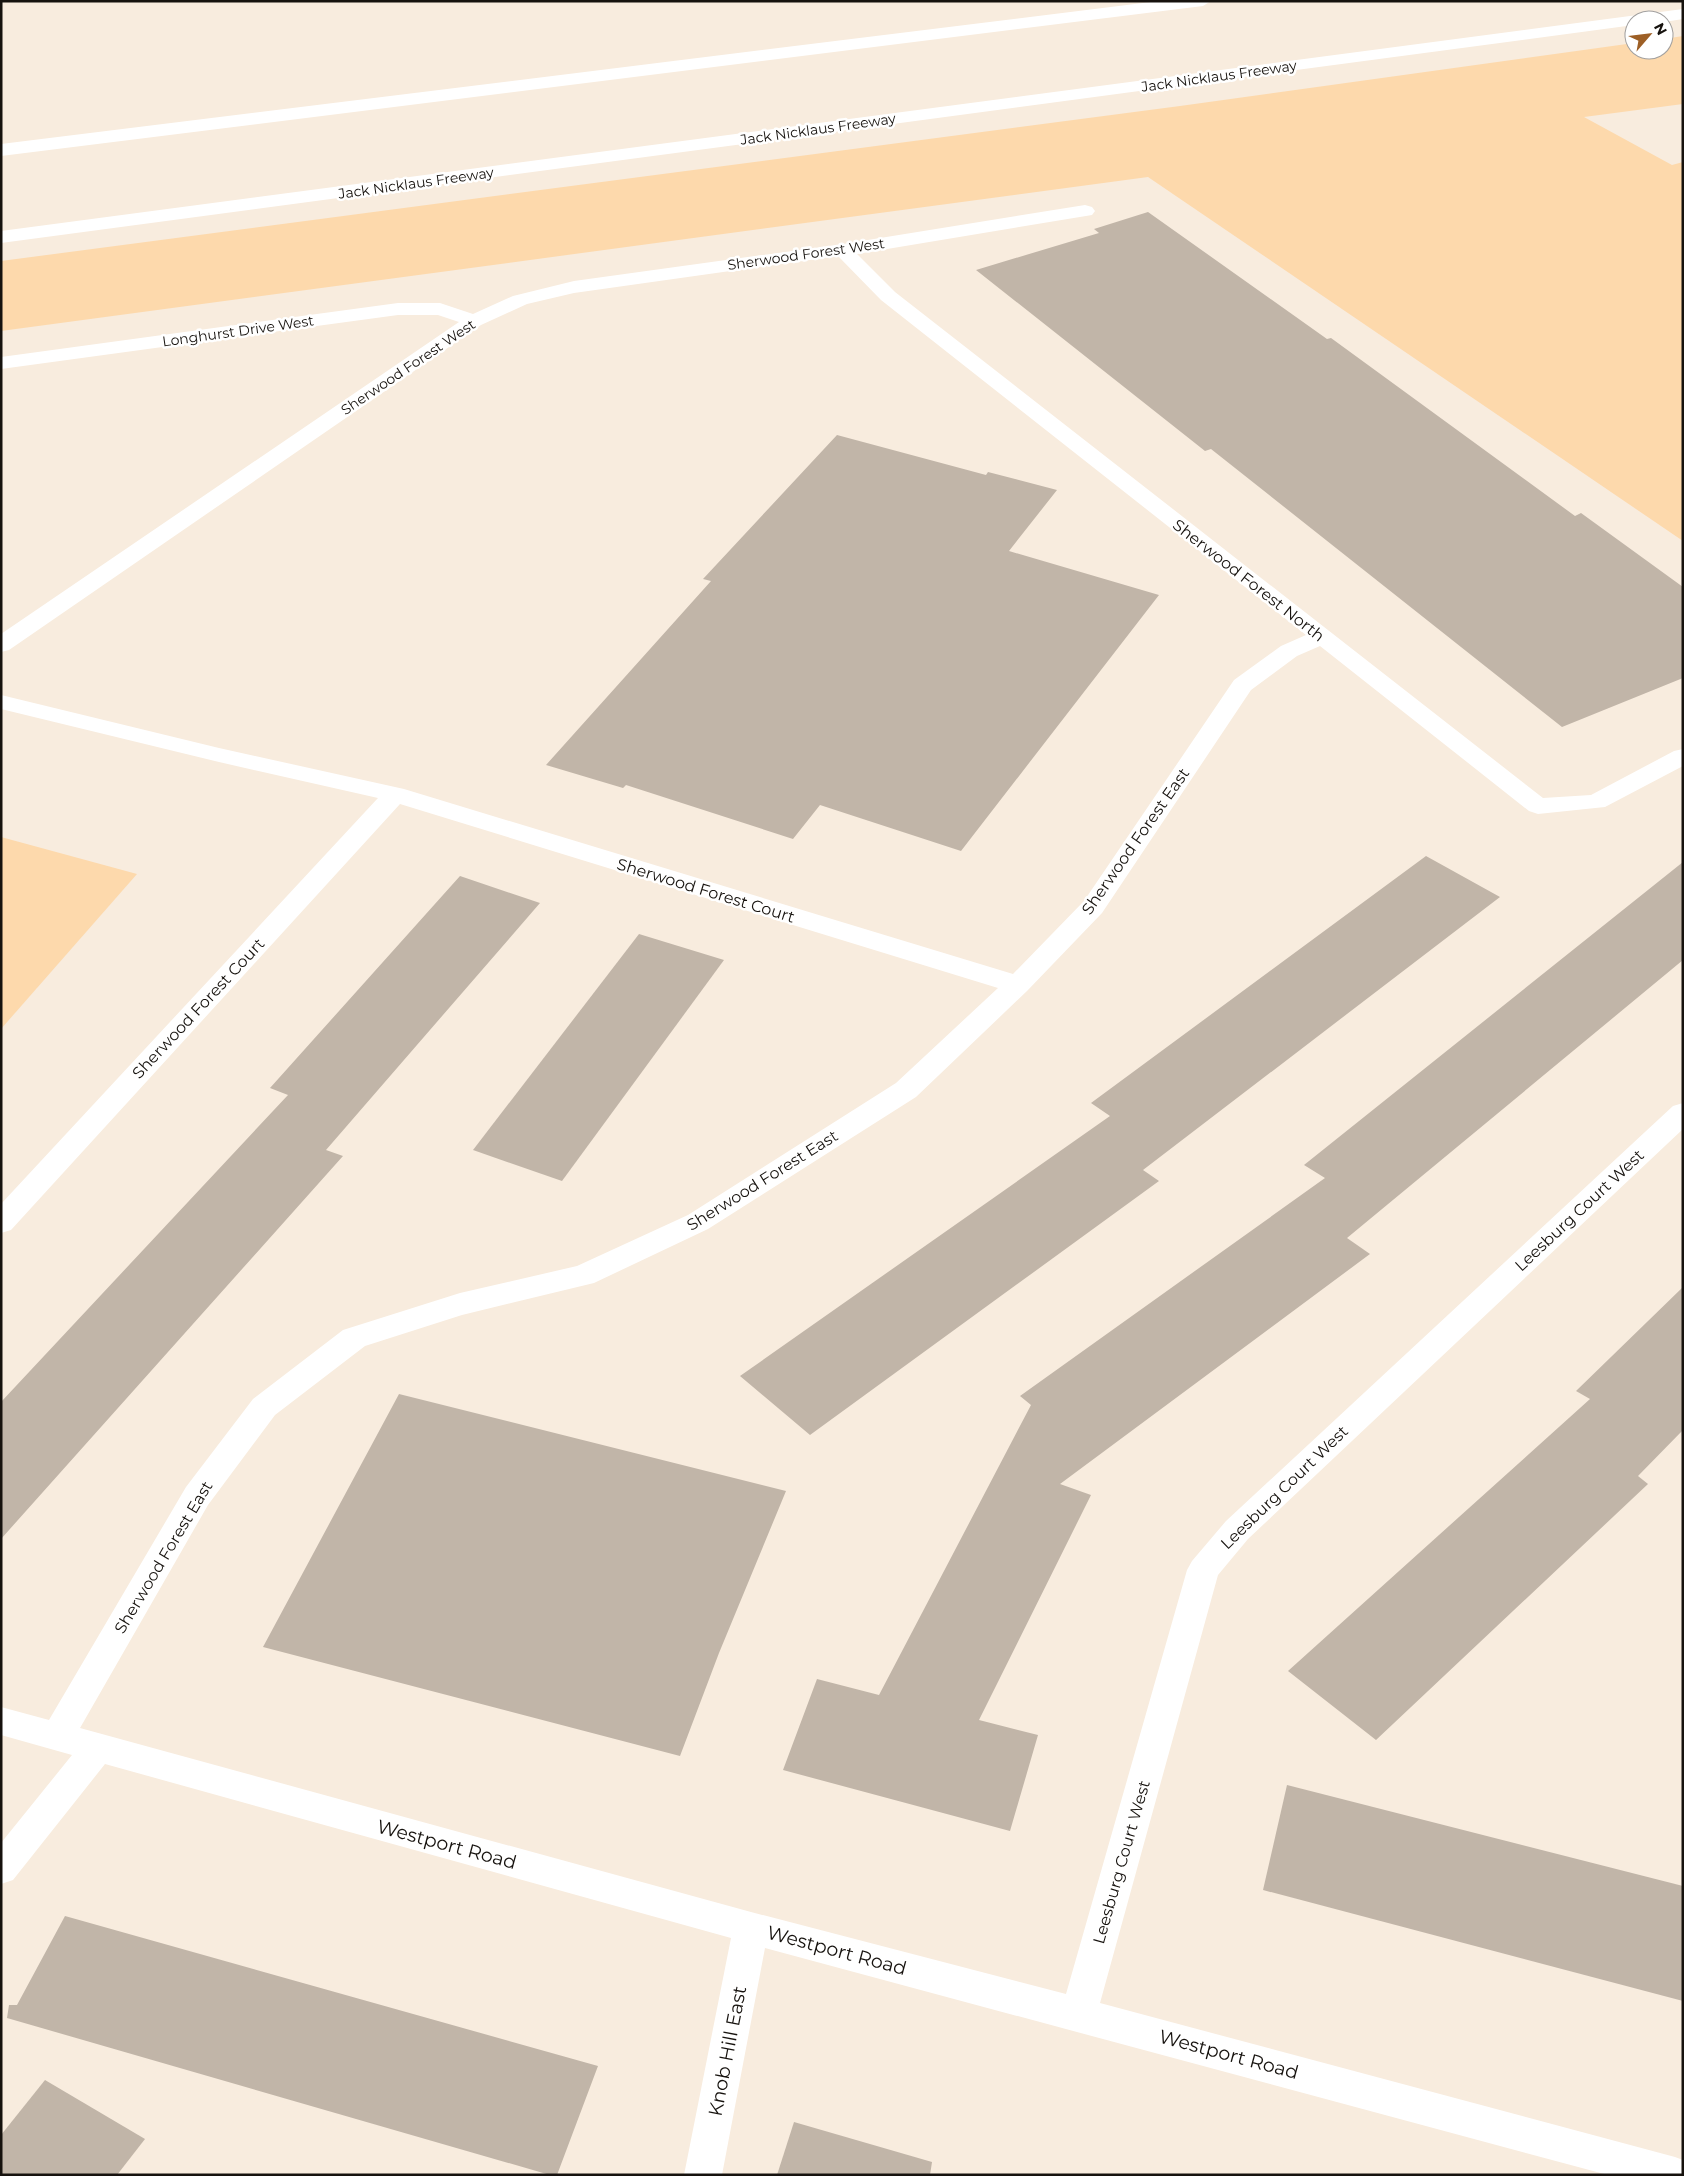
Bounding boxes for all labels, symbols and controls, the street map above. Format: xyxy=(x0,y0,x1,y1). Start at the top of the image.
north arrow xyxy=(1624,10,1674,60)
text: N xyxy=(1650,20,1671,38)
street label: Jack Nicklaus Freeway xyxy=(1139,56,1298,96)
street label: Jack Nicklaus Freeway xyxy=(738,109,897,149)
street label: Jack Nicklaus Freeway xyxy=(336,163,495,203)
street label: Sherwood Forest West xyxy=(726,234,886,274)
street label: Longhurst Drive West xyxy=(161,311,315,351)
street label: Sherwood Forest West xyxy=(337,315,479,419)
street label: Sherwood Forest North xyxy=(1169,515,1328,645)
street label: Sherwood Forest East xyxy=(1078,764,1194,918)
street label: Sherwood Forest Court xyxy=(615,854,798,927)
street label: Sherwood Forest Court xyxy=(128,934,269,1082)
street label: Sherwood Forest East xyxy=(683,1126,842,1235)
street label: Leesburg Court West xyxy=(1511,1145,1648,1275)
street label: Leesburg Court West xyxy=(1217,1421,1352,1553)
street label: Sherwood Forest East xyxy=(110,1477,217,1637)
street label: Leesburg Court West xyxy=(1089,1778,1154,1946)
street label: Westport Road xyxy=(375,1815,519,1874)
street label: Westport Road xyxy=(765,1921,909,1980)
street label: Knob Hill East xyxy=(704,1984,751,2118)
street label: Westport Road xyxy=(1157,2025,1301,2084)

